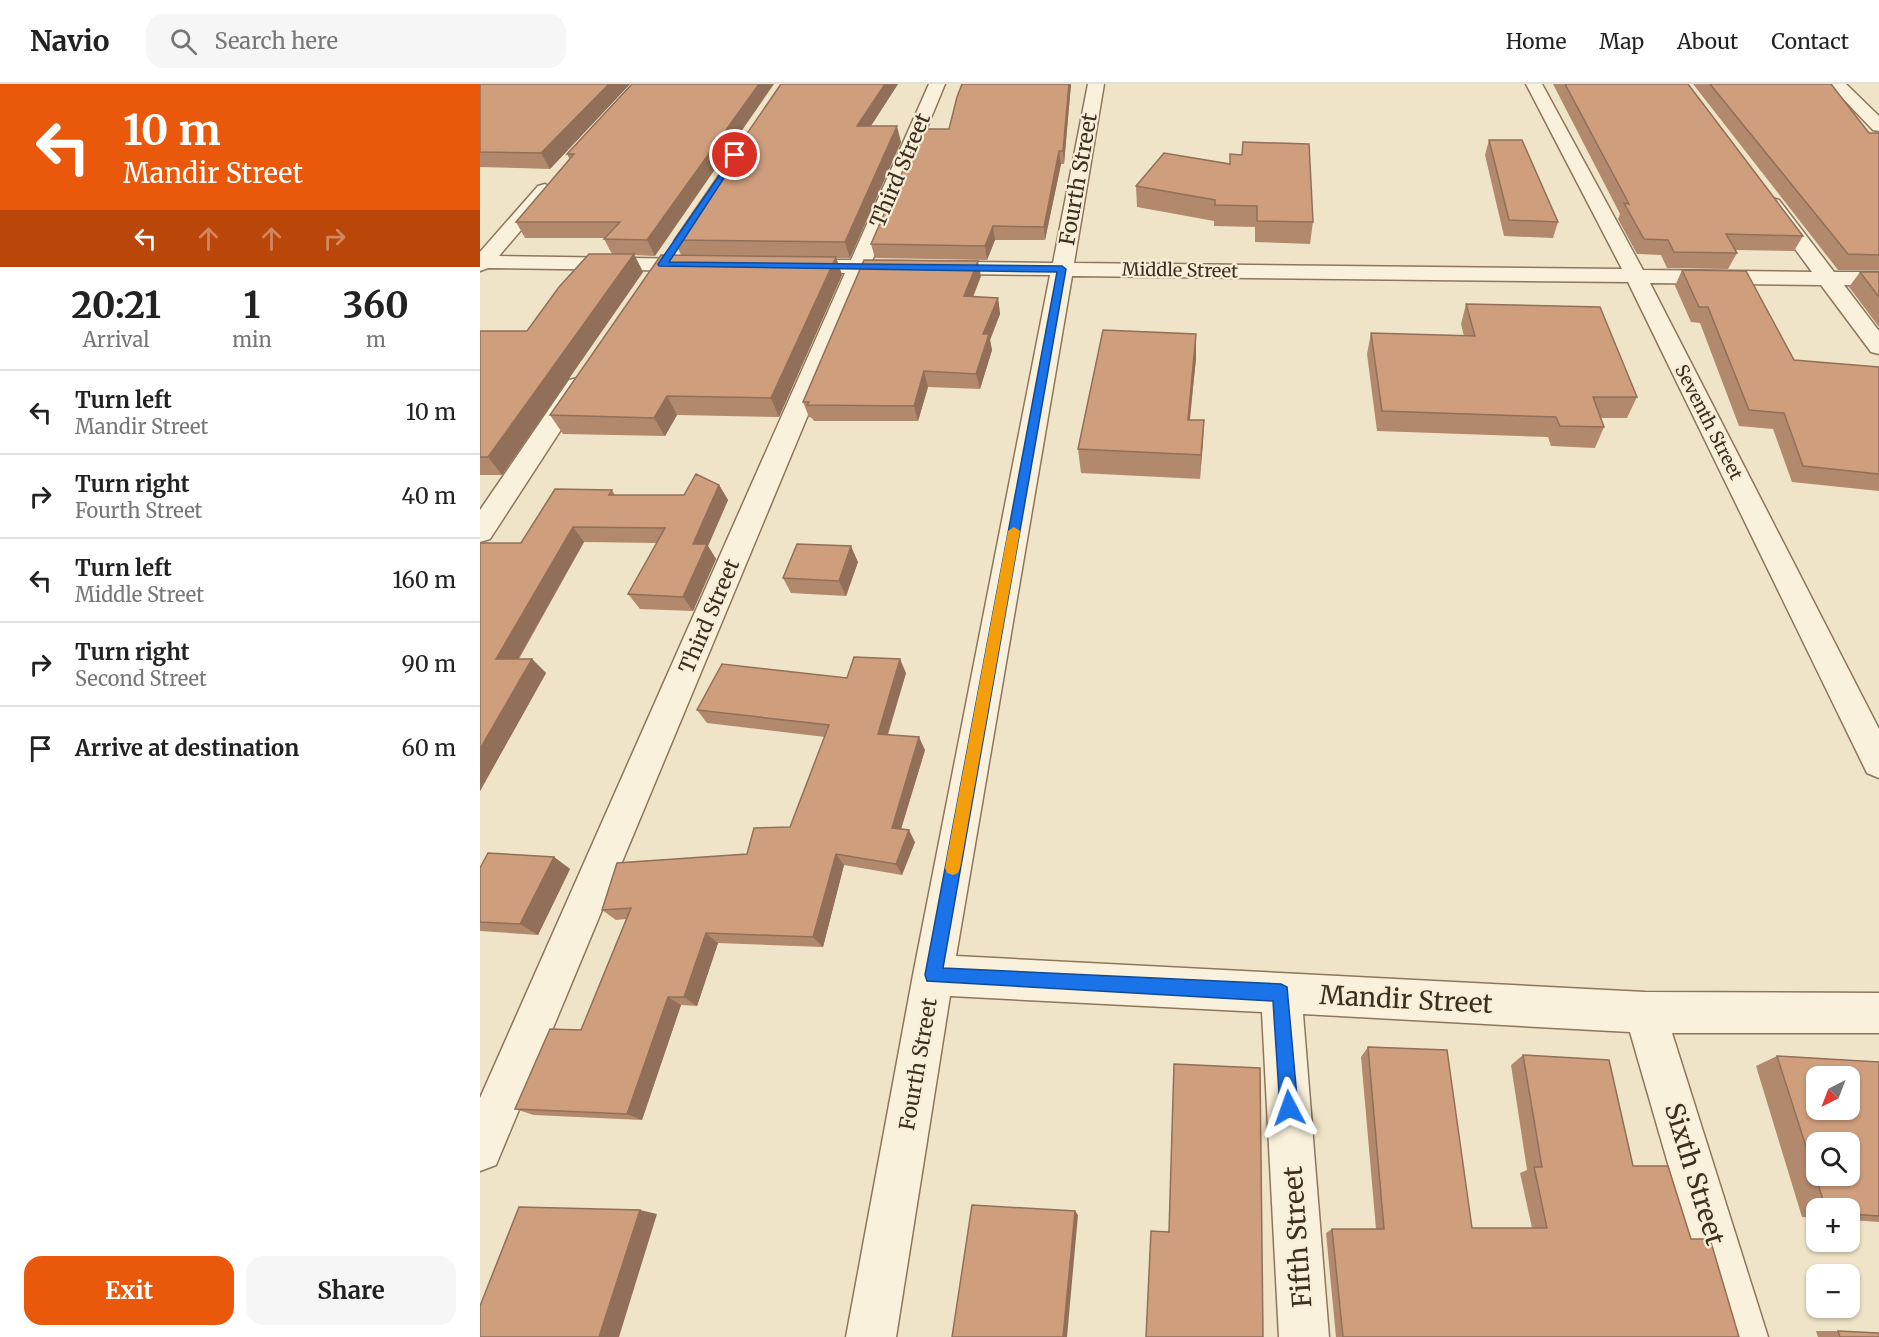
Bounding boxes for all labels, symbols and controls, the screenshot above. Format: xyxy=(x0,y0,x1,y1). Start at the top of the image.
search box xyxy=(146,14,566,68)
text: Navio xyxy=(30,23,110,59)
icon: search xyxy=(167,25,200,58)
text: Search here xyxy=(215,27,338,55)
text: Home xyxy=(1506,28,1566,55)
text: Map xyxy=(1599,28,1644,55)
text: About xyxy=(1677,28,1738,55)
text: Contact xyxy=(1771,28,1849,55)
text: 10 m xyxy=(123,104,221,156)
icon: left xyxy=(24,108,102,186)
street label: Third Street xyxy=(864,109,936,231)
street label: Fourth Street xyxy=(1053,111,1103,247)
pin xyxy=(709,129,760,180)
icon: arrive xyxy=(718,138,751,171)
text: Mandir Street xyxy=(123,156,303,190)
icon: left xyxy=(129,222,162,255)
icon: ahead xyxy=(192,222,225,255)
icon: ahead xyxy=(255,222,288,255)
icon: right xyxy=(318,222,351,255)
street label: Middle Street xyxy=(1122,257,1238,283)
text: 20:21 xyxy=(71,283,161,328)
text: 1 xyxy=(244,283,260,328)
text: 360 xyxy=(343,283,409,328)
text: Arrival xyxy=(83,327,149,352)
text: min xyxy=(232,327,272,352)
text: m xyxy=(366,327,386,352)
street label: Seventh Street xyxy=(1670,361,1748,483)
text: Turn left xyxy=(75,386,172,414)
icon: left xyxy=(24,396,57,429)
text: 10 m xyxy=(406,398,456,426)
text: Mandir Street xyxy=(75,414,208,439)
text: Turn right xyxy=(75,470,189,498)
icon: right xyxy=(24,480,57,513)
text: 40 m xyxy=(401,482,456,510)
text: Fourth Street xyxy=(75,498,202,523)
text: Turn left xyxy=(75,554,172,582)
street label: Third Street xyxy=(673,555,745,677)
icon: left xyxy=(24,564,57,597)
text: 160 m xyxy=(392,566,456,594)
text: Middle Street xyxy=(75,582,204,607)
text: Turn right xyxy=(75,638,189,666)
icon: right xyxy=(24,648,57,681)
text: 90 m xyxy=(401,650,456,678)
text: Second Street xyxy=(75,666,207,691)
icon: arrive xyxy=(24,732,57,765)
text: Arrive at destination xyxy=(75,734,299,762)
text: 60 m xyxy=(402,734,456,762)
street label: Mandir Street xyxy=(1319,978,1493,1020)
street label: Fourth Street xyxy=(893,996,943,1132)
north arrow xyxy=(1806,1066,1860,1120)
map controls xyxy=(1806,1066,1860,1318)
position arrow xyxy=(1257,1076,1321,1140)
street label: Sixth Street xyxy=(1658,1099,1732,1249)
button: search xyxy=(1806,1132,1860,1186)
street label: Fifth Street xyxy=(1276,1165,1318,1309)
button: + xyxy=(1806,1198,1860,1252)
button: Exit xyxy=(24,1256,234,1325)
button: Share xyxy=(246,1256,456,1325)
button: − xyxy=(1806,1264,1860,1318)

